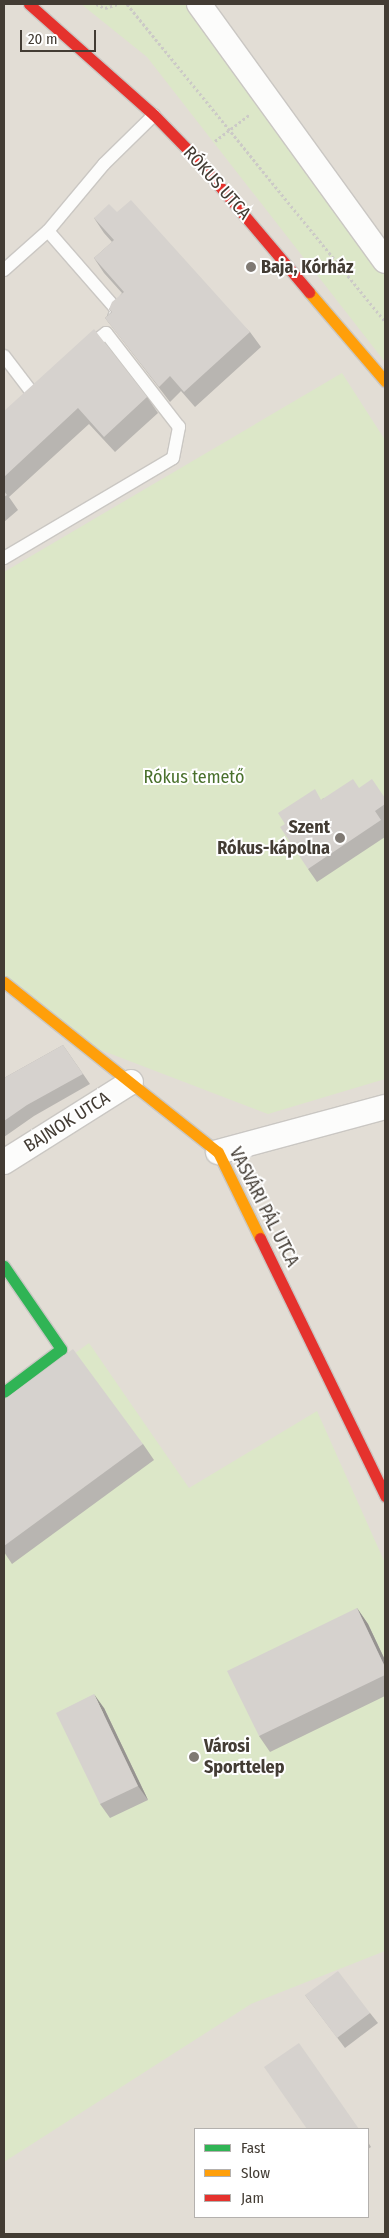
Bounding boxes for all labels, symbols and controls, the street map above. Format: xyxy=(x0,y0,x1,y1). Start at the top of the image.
scale bar xyxy=(22,20,99,52)
text: 20 m xyxy=(28,30,58,48)
street label: RÓKUS UTCA xyxy=(179,142,255,224)
place label: Baja, Kórház xyxy=(261,256,353,278)
marker: Baja, Kórház xyxy=(245,261,257,273)
park label: Rókus temető xyxy=(144,766,244,788)
place label: Szent Rókus-kápolna xyxy=(217,817,330,860)
marker: Szent Rókus-kápolna xyxy=(334,832,346,844)
street label: BAJNOK UTCA xyxy=(20,1087,114,1157)
street label: VASVÁRI PÁL UTCA xyxy=(225,1144,303,1270)
place label: Városi Sporttelep xyxy=(204,1736,285,1778)
marker: Városi Sporttelep xyxy=(188,1751,200,1763)
legend xyxy=(194,2128,369,2218)
text: Fast xyxy=(241,2139,265,2157)
text: Slow xyxy=(241,2164,270,2182)
text: Jam xyxy=(241,2189,264,2207)

